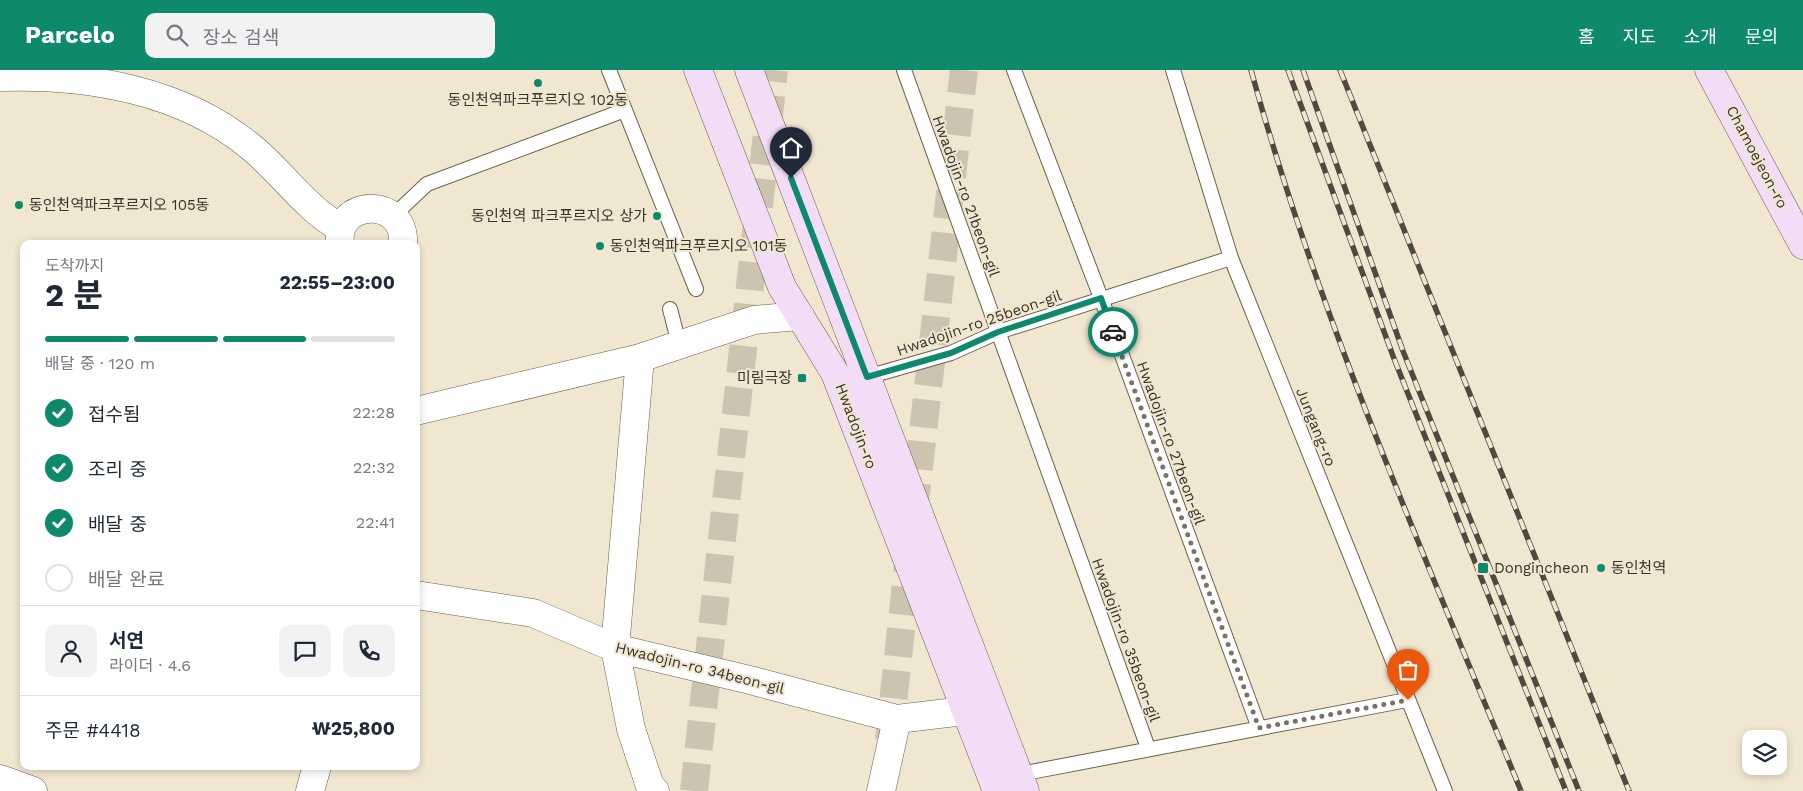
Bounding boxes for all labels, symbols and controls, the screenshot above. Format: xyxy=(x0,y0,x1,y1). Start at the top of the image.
search box xyxy=(145,13,495,58)
text: Parcelo xyxy=(25,21,115,49)
icon: search xyxy=(163,21,191,49)
text: 장소 검색 xyxy=(203,26,279,49)
text: 홈 xyxy=(1578,26,1595,47)
text: 지도 xyxy=(1623,26,1656,47)
text: 소개 xyxy=(1684,26,1717,47)
text: 문의 xyxy=(1745,26,1778,47)
marker: 동인천역파크푸르지오 102동 xyxy=(532,77,544,89)
place label: 동인천역파크푸르지오 102동 xyxy=(448,91,628,109)
street label: Chamoejeon-ro xyxy=(1722,103,1792,211)
street label: Hwadojin-ro 21beon-gil xyxy=(928,113,1004,279)
pin xyxy=(770,127,812,178)
icon: home xyxy=(777,134,805,162)
place label: 동인천역파크푸르지오 105동 xyxy=(29,196,210,214)
marker: 동인천역파크푸르지오 105동 xyxy=(13,199,25,211)
place label: 동인천역 파크푸르지오 상가 xyxy=(471,207,647,225)
marker: 동인천역 파크푸르지오 상가 xyxy=(651,210,663,222)
place label: 동인천역파크푸르지오 101동 xyxy=(610,237,788,255)
marker: 동인천역파크푸르지오 101동 xyxy=(594,240,606,252)
text: 도착까지 xyxy=(45,256,104,275)
text: 22:55–23:00 xyxy=(279,271,395,294)
text: 2 분 xyxy=(45,276,103,314)
street label: Hwadojin-ro 25beon-gil xyxy=(894,286,1064,360)
courier xyxy=(1088,307,1138,357)
icon: car xyxy=(1099,318,1127,346)
text: 배달 중 · 120 m xyxy=(45,354,155,373)
street label: Hwadojin-ro 27beon-gil xyxy=(1133,359,1209,528)
place label: 미림극장 xyxy=(737,369,792,387)
marker: 미림극장 xyxy=(796,372,808,384)
street label: Hwadojin-ro xyxy=(831,381,881,471)
street label: Jungang-ro xyxy=(1292,385,1340,469)
icon: check xyxy=(45,399,73,427)
text: 접수됨 xyxy=(88,403,140,426)
text: 22:28 xyxy=(352,403,395,422)
icon: check xyxy=(45,454,73,482)
text: 조리 중 xyxy=(88,458,147,481)
text: 22:32 xyxy=(353,458,395,477)
icon: check xyxy=(45,509,73,537)
text: 배달 중 xyxy=(88,513,147,536)
text: 22:41 xyxy=(356,513,395,532)
street label: Hwadojin-ro 35beon-gil xyxy=(1088,556,1164,725)
place label: Dongincheon xyxy=(1494,559,1589,577)
place label: 동인천역 xyxy=(1611,559,1666,577)
marker: Dongincheon xyxy=(1476,561,1490,575)
marker: 동인천역 xyxy=(1595,562,1607,574)
text: 배달 완료 xyxy=(88,568,164,591)
button: person xyxy=(45,625,97,677)
button: chat xyxy=(279,625,331,677)
button: phone xyxy=(343,625,395,677)
text: 서연 xyxy=(109,629,144,652)
street label: Hwadojin-ro 34beon-gil xyxy=(614,638,787,698)
pin xyxy=(1387,649,1429,700)
text: 라이더 · 4.6 xyxy=(109,656,191,675)
icon: bag xyxy=(1394,656,1422,684)
text: ₩25,800 xyxy=(312,717,395,740)
text: 주문 #4418 xyxy=(45,719,141,742)
map controls xyxy=(1742,730,1787,775)
button: layers xyxy=(1742,730,1787,775)

